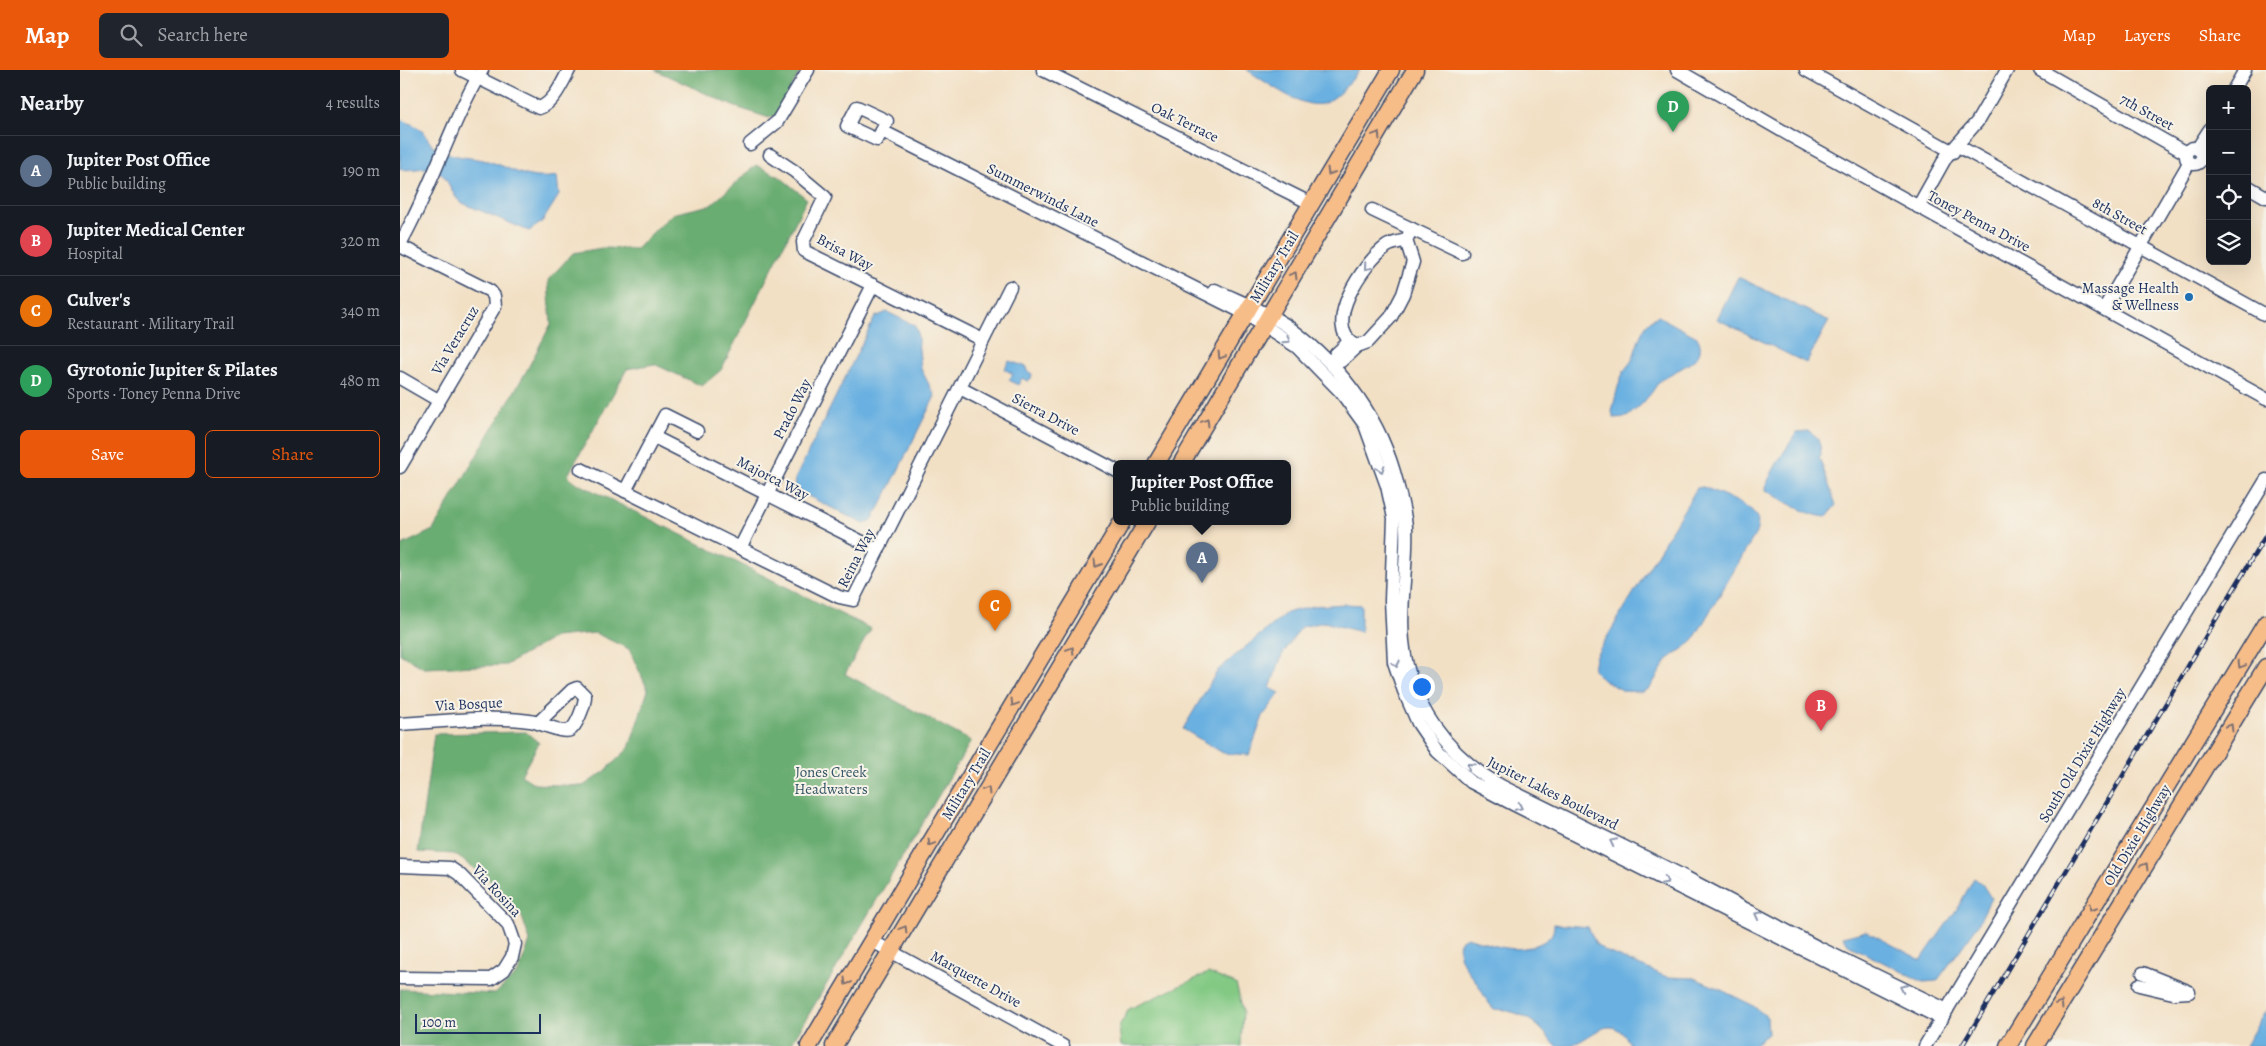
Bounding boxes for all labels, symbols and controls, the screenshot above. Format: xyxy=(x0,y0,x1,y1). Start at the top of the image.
search box xyxy=(99,13,449,58)
text: Map xyxy=(25,19,69,51)
icon: search xyxy=(117,21,145,49)
text: Search here xyxy=(157,22,248,48)
text: Map xyxy=(2063,23,2096,47)
text: Layers xyxy=(2124,23,2171,47)
text: Share xyxy=(2199,23,2241,47)
map controls xyxy=(2206,85,2251,265)
button: + xyxy=(2206,85,2251,130)
text: Nearby xyxy=(20,89,83,117)
street label: 7th Street xyxy=(2116,89,2178,135)
pin: D xyxy=(1657,91,1689,132)
text: 4 results xyxy=(326,92,380,114)
street label: Oak Terrace xyxy=(1148,97,1222,147)
button: − xyxy=(2206,130,2251,175)
one-way arrow xyxy=(1371,132,1381,141)
text: Jupiter Post Office xyxy=(67,147,210,173)
street label: Summerwinds Lane xyxy=(984,158,1103,232)
text: A xyxy=(31,160,41,182)
text: 190 m xyxy=(342,160,380,182)
one-way arrow xyxy=(1327,167,1337,176)
text: Public building xyxy=(67,173,166,195)
button: locate xyxy=(2206,175,2251,220)
street label: Toney Penna Drive xyxy=(1924,185,2034,257)
street label: 8th Street xyxy=(2089,193,2151,239)
text: Jupiter Medical Center xyxy=(67,217,245,243)
button: layers xyxy=(2206,220,2251,265)
street label: Military Trail xyxy=(1245,227,1303,307)
street label: Brisa Way xyxy=(813,229,877,275)
text: B xyxy=(31,230,41,252)
text: 320 m xyxy=(341,230,380,252)
text: Hospital xyxy=(67,243,123,265)
one-way arrow xyxy=(1364,261,1372,270)
one-way arrow xyxy=(1287,271,1297,280)
place label: Massage Health & Wellness xyxy=(2082,278,2179,315)
text: Culver's xyxy=(67,287,130,313)
marker: Massage Health & Wellness xyxy=(2183,291,2195,303)
text: C xyxy=(31,300,41,322)
text: 340 m xyxy=(341,300,380,322)
street label: Via Veracruz xyxy=(426,302,483,379)
text: Restaurant · Military Trail xyxy=(67,313,234,335)
one-way arrow xyxy=(1281,334,1291,343)
one-way arrow xyxy=(1217,350,1227,359)
text: Gyrotonic Jupiter & Pilates xyxy=(67,357,278,383)
text: D xyxy=(30,370,42,392)
text: 480 m xyxy=(340,370,380,392)
street label: Prado Way xyxy=(768,375,816,443)
text: Sports · Toney Penna Drive xyxy=(67,383,241,405)
street label: Sierra Drive xyxy=(1009,388,1083,440)
one-way arrow xyxy=(1200,419,1210,428)
button: Save xyxy=(20,430,195,478)
button: Share xyxy=(205,430,380,478)
street label: Majorca Way xyxy=(733,451,813,505)
popup xyxy=(1113,460,1291,525)
one-way arrow xyxy=(1375,464,1385,472)
text: Jupiter Post Office xyxy=(1130,469,1274,495)
text: Public building xyxy=(1130,495,1229,517)
street label: Reina Way xyxy=(833,525,880,591)
pin: A xyxy=(1186,542,1218,583)
one-way arrow xyxy=(1093,558,1103,567)
pin: C xyxy=(979,590,1011,631)
one-way arrow xyxy=(1064,646,1074,655)
one-way arrow xyxy=(1390,659,1401,668)
one-way arrow xyxy=(2237,659,2247,668)
your location xyxy=(1409,674,1435,700)
street label: South Old Dixie Highway xyxy=(2034,683,2130,826)
pin: B xyxy=(1805,690,1837,731)
street label: Via Bosque xyxy=(434,692,504,716)
one-way arrow xyxy=(1011,698,1021,707)
one-way arrow xyxy=(2223,723,2233,732)
street label: Military Trail xyxy=(937,744,995,824)
street label: Jupiter Lakes Boulevard xyxy=(1484,751,1623,835)
park label: Jones Creek Headwaters xyxy=(794,762,868,799)
one-way arrow xyxy=(1466,763,1475,772)
street label: Old Dixie Highway xyxy=(2099,780,2175,890)
one-way arrow xyxy=(981,786,991,795)
one-way arrow xyxy=(1514,801,1523,811)
one-way arrow xyxy=(1609,837,1618,848)
one-way arrow xyxy=(927,838,937,847)
street label: Via Rosina xyxy=(467,860,526,921)
one-way arrow xyxy=(2139,862,2148,871)
one-way arrow xyxy=(1660,875,1669,886)
one-way arrow xyxy=(2089,903,2099,912)
one-way arrow xyxy=(1754,911,1763,921)
one-way arrow xyxy=(898,926,908,935)
street label: Marquette Drive xyxy=(927,946,1025,1012)
one-way arrow xyxy=(844,977,854,986)
one-way arrow xyxy=(1899,984,1908,994)
one-way arrow xyxy=(2054,1001,2064,1010)
scale bar xyxy=(415,1011,541,1034)
text: 100 m xyxy=(422,1013,456,1032)

